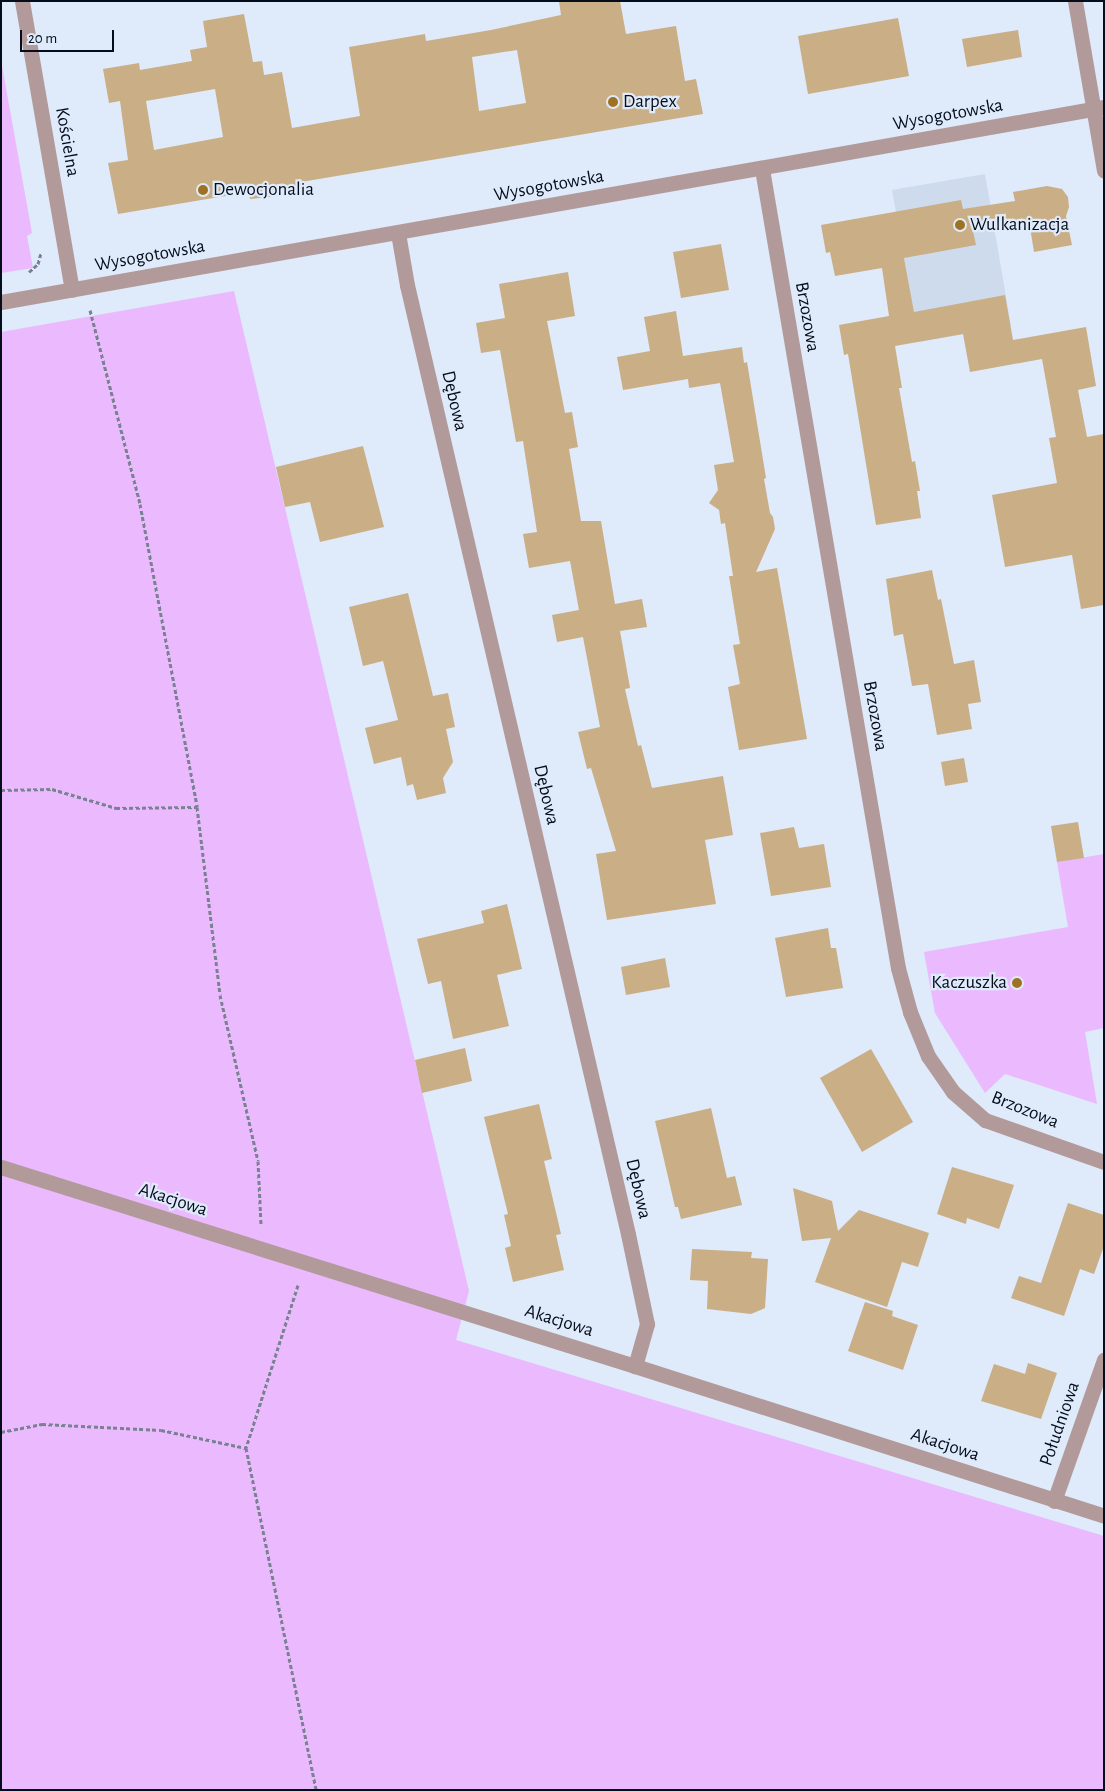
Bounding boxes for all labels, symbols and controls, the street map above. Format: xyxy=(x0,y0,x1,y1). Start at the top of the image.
scale bar xyxy=(22,20,116,52)
text: 20 m xyxy=(28,31,57,46)
place label: Darpex xyxy=(623,91,677,113)
street label: Wysogotowska xyxy=(891,94,1005,136)
marker: Darpex xyxy=(607,96,619,108)
street label: Kościelna xyxy=(50,105,84,179)
street label: Wysogotowska xyxy=(492,165,606,207)
place label: Dewocjonalia xyxy=(213,179,314,201)
marker: Dewocjonalia xyxy=(197,184,209,196)
place label: Wulkanizacja xyxy=(970,214,1069,236)
marker: Wulkanizacja xyxy=(954,219,966,231)
street label: Wysogotowska xyxy=(93,235,207,277)
street label: Brzozowa xyxy=(790,280,824,354)
street label: Dębowa xyxy=(436,369,472,433)
street label: Brzozowa xyxy=(858,679,892,753)
street label: Dębowa xyxy=(528,763,564,827)
place label: Kaczuszka xyxy=(931,972,1007,994)
marker: Kaczuszka xyxy=(1011,977,1023,989)
street label: Brzozowa xyxy=(988,1086,1062,1134)
street label: Dębowa xyxy=(620,1157,656,1221)
street label: Akacjowa xyxy=(136,1178,210,1222)
street label: Akacjowa xyxy=(522,1300,596,1342)
street label: Południowa xyxy=(1035,1379,1085,1469)
street label: Akacjowa xyxy=(908,1423,982,1467)

